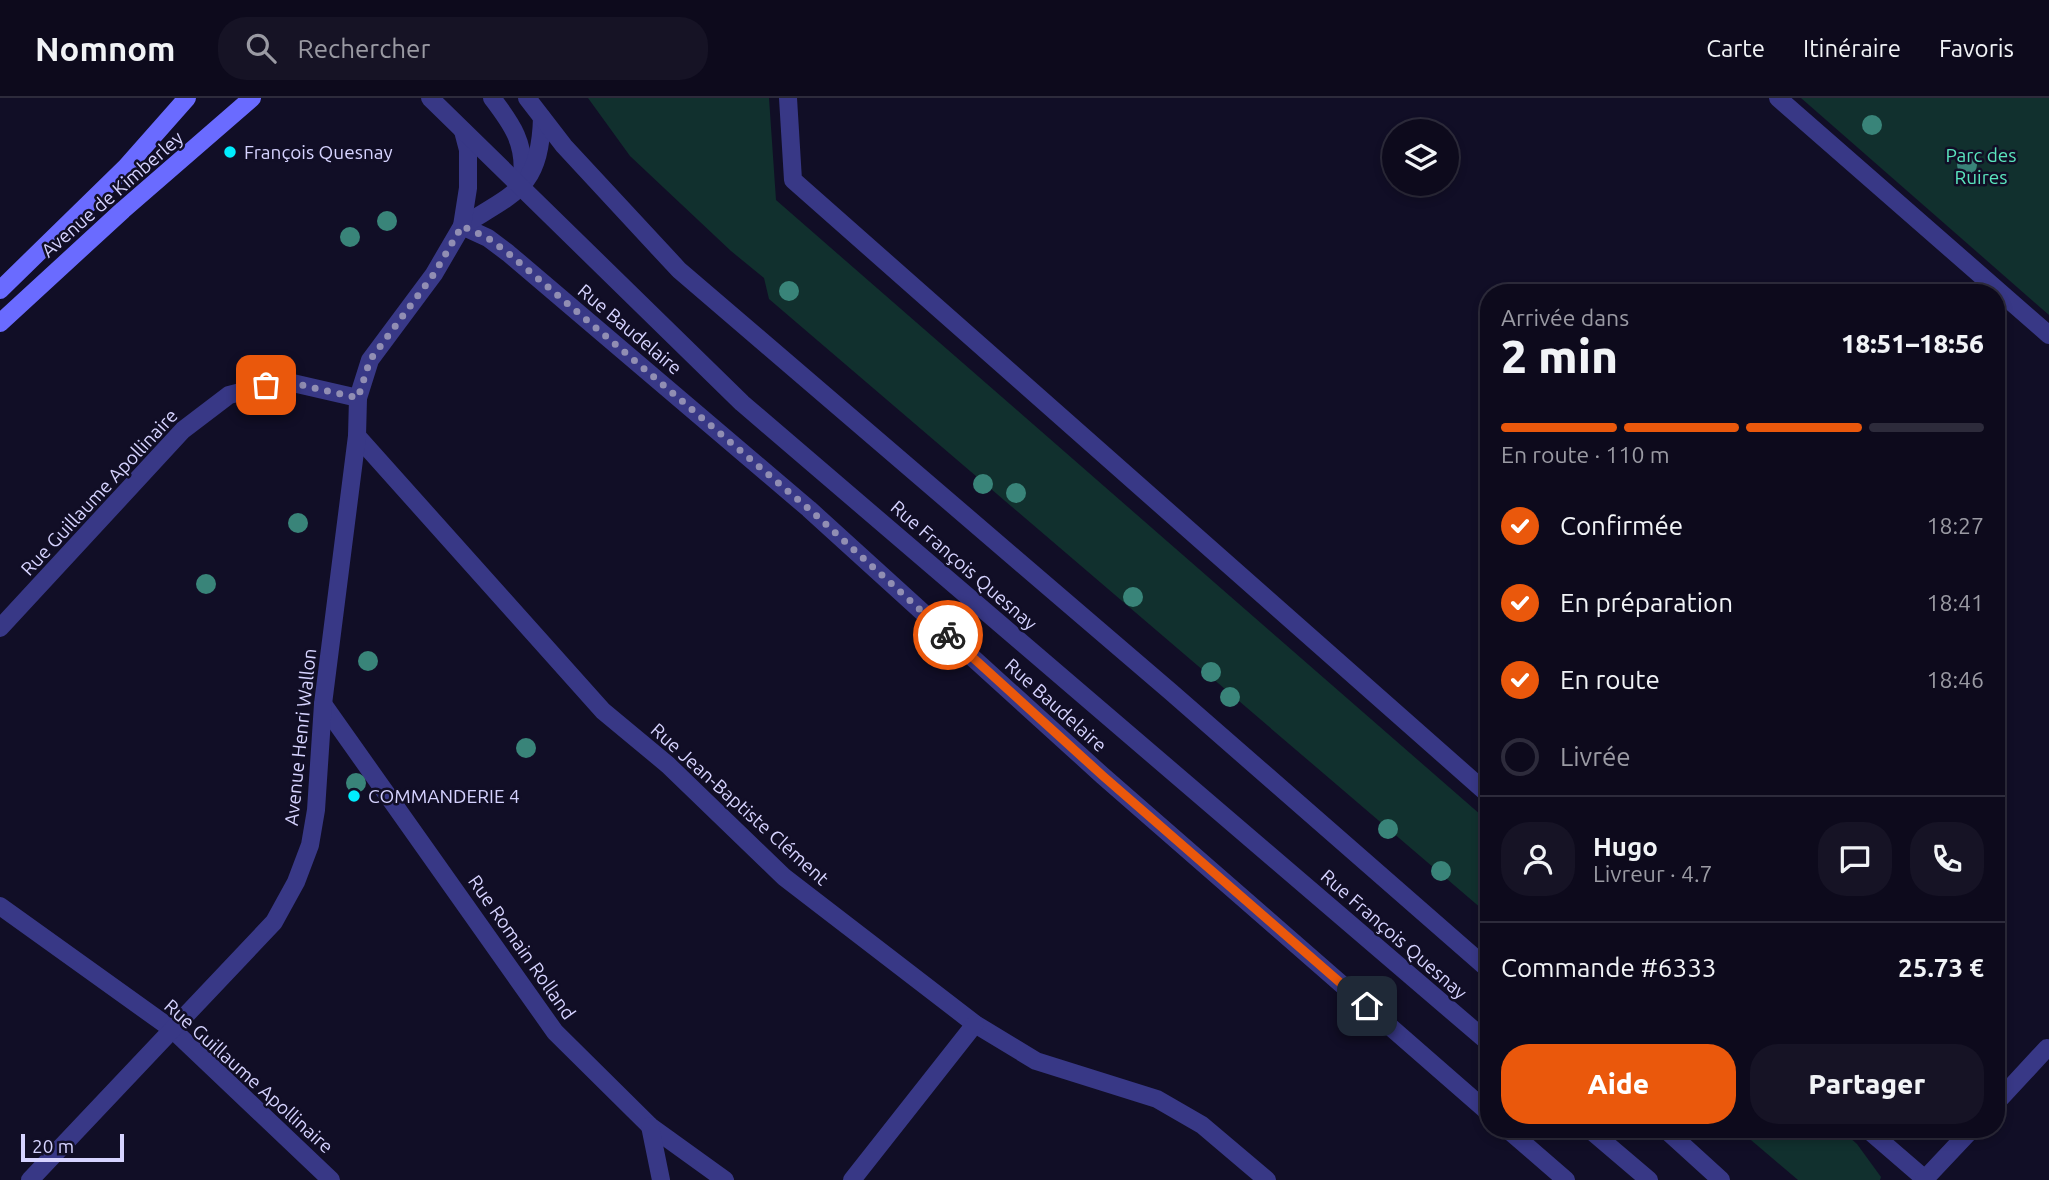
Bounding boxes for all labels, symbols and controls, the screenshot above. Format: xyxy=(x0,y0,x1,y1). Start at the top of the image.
search box xyxy=(218,17,708,80)
icon: search xyxy=(242,29,280,67)
text: Nomnom xyxy=(35,30,176,67)
text: Rechercher xyxy=(298,34,430,63)
text: Carte xyxy=(1706,35,1765,62)
text: Itinéraire xyxy=(1803,35,1901,62)
text: Favoris xyxy=(1939,35,2014,62)
map controls xyxy=(1382,119,1459,196)
button: layers xyxy=(1382,119,1459,196)
street label: Avenue de Kimberley xyxy=(37,126,187,262)
place label: François Quesnay xyxy=(244,141,393,163)
marker: François Quesnay xyxy=(222,144,238,160)
park label: Parc des Ruires xyxy=(1945,144,2017,188)
street label: Rue Baudelaire xyxy=(574,279,686,379)
text: Arrivée dans xyxy=(1501,305,1629,330)
text: 18:51–18:56 xyxy=(1841,329,1984,358)
text: 2 min xyxy=(1501,330,1618,382)
pin xyxy=(236,355,296,415)
icon: bag xyxy=(247,366,285,404)
street label: Rue Guillaume Apollinaire xyxy=(16,404,182,580)
text: En route · 110 m xyxy=(1501,442,1670,467)
street label: Rue François Quesnay xyxy=(887,496,1041,634)
icon: check xyxy=(1501,507,1539,545)
text: Confirmée xyxy=(1560,511,1683,540)
text: 18:27 xyxy=(1926,513,1984,538)
icon: check xyxy=(1501,584,1539,622)
text: En préparation xyxy=(1560,588,1733,617)
text: 18:41 xyxy=(1926,590,1984,615)
courier xyxy=(913,600,983,670)
icon: bike xyxy=(929,616,967,654)
street label: Avenue Henri Wallon xyxy=(280,647,320,827)
street label: Rue Baudelaire xyxy=(1001,654,1111,756)
icon: check xyxy=(1501,661,1539,699)
text: En route xyxy=(1560,665,1660,694)
text: 18:46 xyxy=(1926,667,1984,692)
street label: Rue Jean-Baptiste Clément xyxy=(647,718,834,890)
text: Livrée xyxy=(1560,742,1631,771)
place label: COMMANDERIE 4 xyxy=(368,785,520,807)
marker: COMMANDERIE 4 xyxy=(346,788,362,804)
button: person xyxy=(1501,822,1575,896)
button: chat xyxy=(1818,822,1892,896)
button: phone xyxy=(1910,822,1984,896)
text: Hugo xyxy=(1593,832,1658,861)
text: Livreur · 4.7 xyxy=(1593,861,1713,886)
street label: Rue François Quesnay xyxy=(1317,865,1471,1003)
street label: Rue Romain Rolland xyxy=(464,871,580,1023)
text: Commande #6333 xyxy=(1501,953,1717,982)
text: 25.73 € xyxy=(1898,953,1984,982)
pin xyxy=(1337,976,1397,1036)
icon: home xyxy=(1348,987,1386,1025)
street label: Rue Guillaume Apollinaire xyxy=(160,994,338,1158)
button: Aide xyxy=(1501,1044,1736,1124)
button: Partager xyxy=(1750,1044,1984,1124)
scale bar xyxy=(21,1131,124,1163)
text: 20 m xyxy=(32,1135,74,1157)

